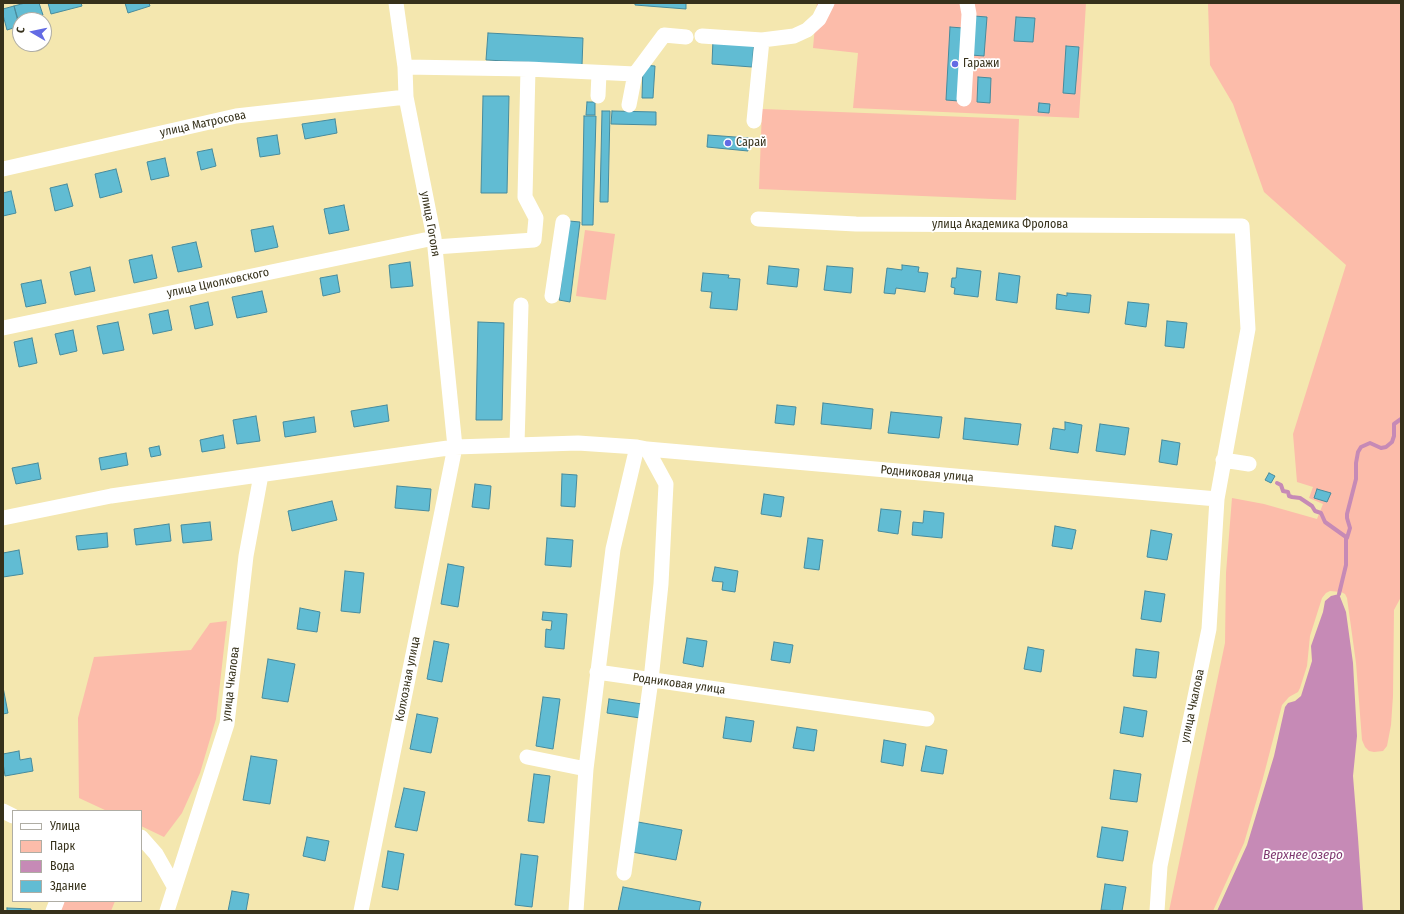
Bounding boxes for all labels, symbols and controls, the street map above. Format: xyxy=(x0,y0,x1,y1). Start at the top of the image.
north arrow xyxy=(12,12,52,52)
text: С xyxy=(14,26,28,34)
place label: Гаражи xyxy=(963,57,999,71)
marker: Гаражи xyxy=(950,59,960,69)
street label: улица Матросова xyxy=(159,108,247,140)
place label: Сарай xyxy=(736,136,766,150)
marker: Сарай xyxy=(723,138,733,148)
street label: улица Гоголя xyxy=(417,190,443,258)
street label: улица Академика Фролова xyxy=(932,218,1068,232)
street label: улица Циолковского xyxy=(165,265,271,301)
street label: Родниковая улица xyxy=(880,463,974,485)
street label: Колхозная улица xyxy=(393,635,423,723)
street label: улица Чкалова xyxy=(219,646,243,722)
street label: улица Чкалова xyxy=(1178,668,1208,744)
street label: Родниковая улица xyxy=(632,670,726,698)
legend xyxy=(12,810,142,902)
text: Улица xyxy=(50,819,80,833)
text: Парк xyxy=(50,839,75,853)
water label: Верхнее озеро xyxy=(1263,847,1343,863)
text: Вода xyxy=(50,859,75,873)
text: Здание xyxy=(50,879,86,893)

